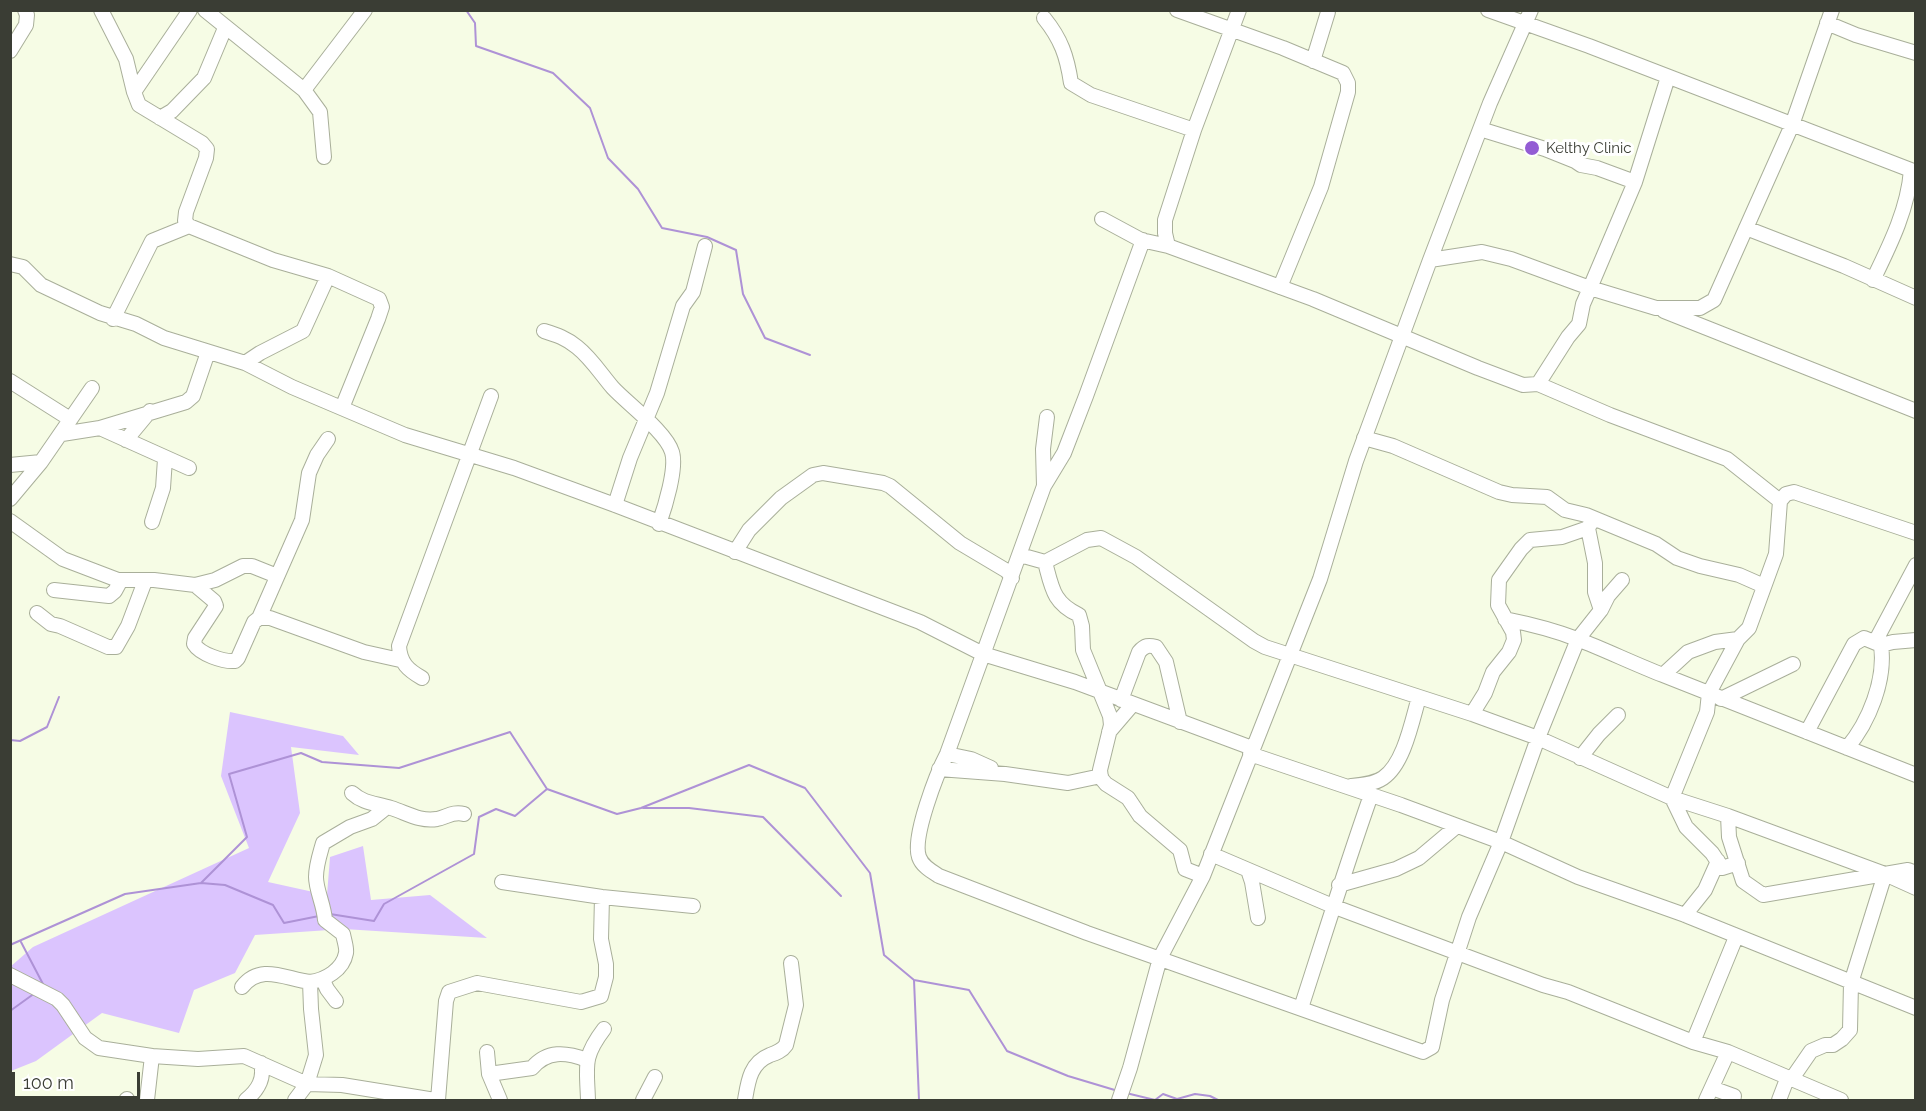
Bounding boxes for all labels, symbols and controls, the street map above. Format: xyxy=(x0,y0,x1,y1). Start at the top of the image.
marker: Kelthy Clinic xyxy=(1523,139,1541,157)
place label: Kelthy Clinic xyxy=(1546,139,1631,157)
scale bar xyxy=(15,1060,142,1098)
text: 100 m xyxy=(23,1072,74,1093)

